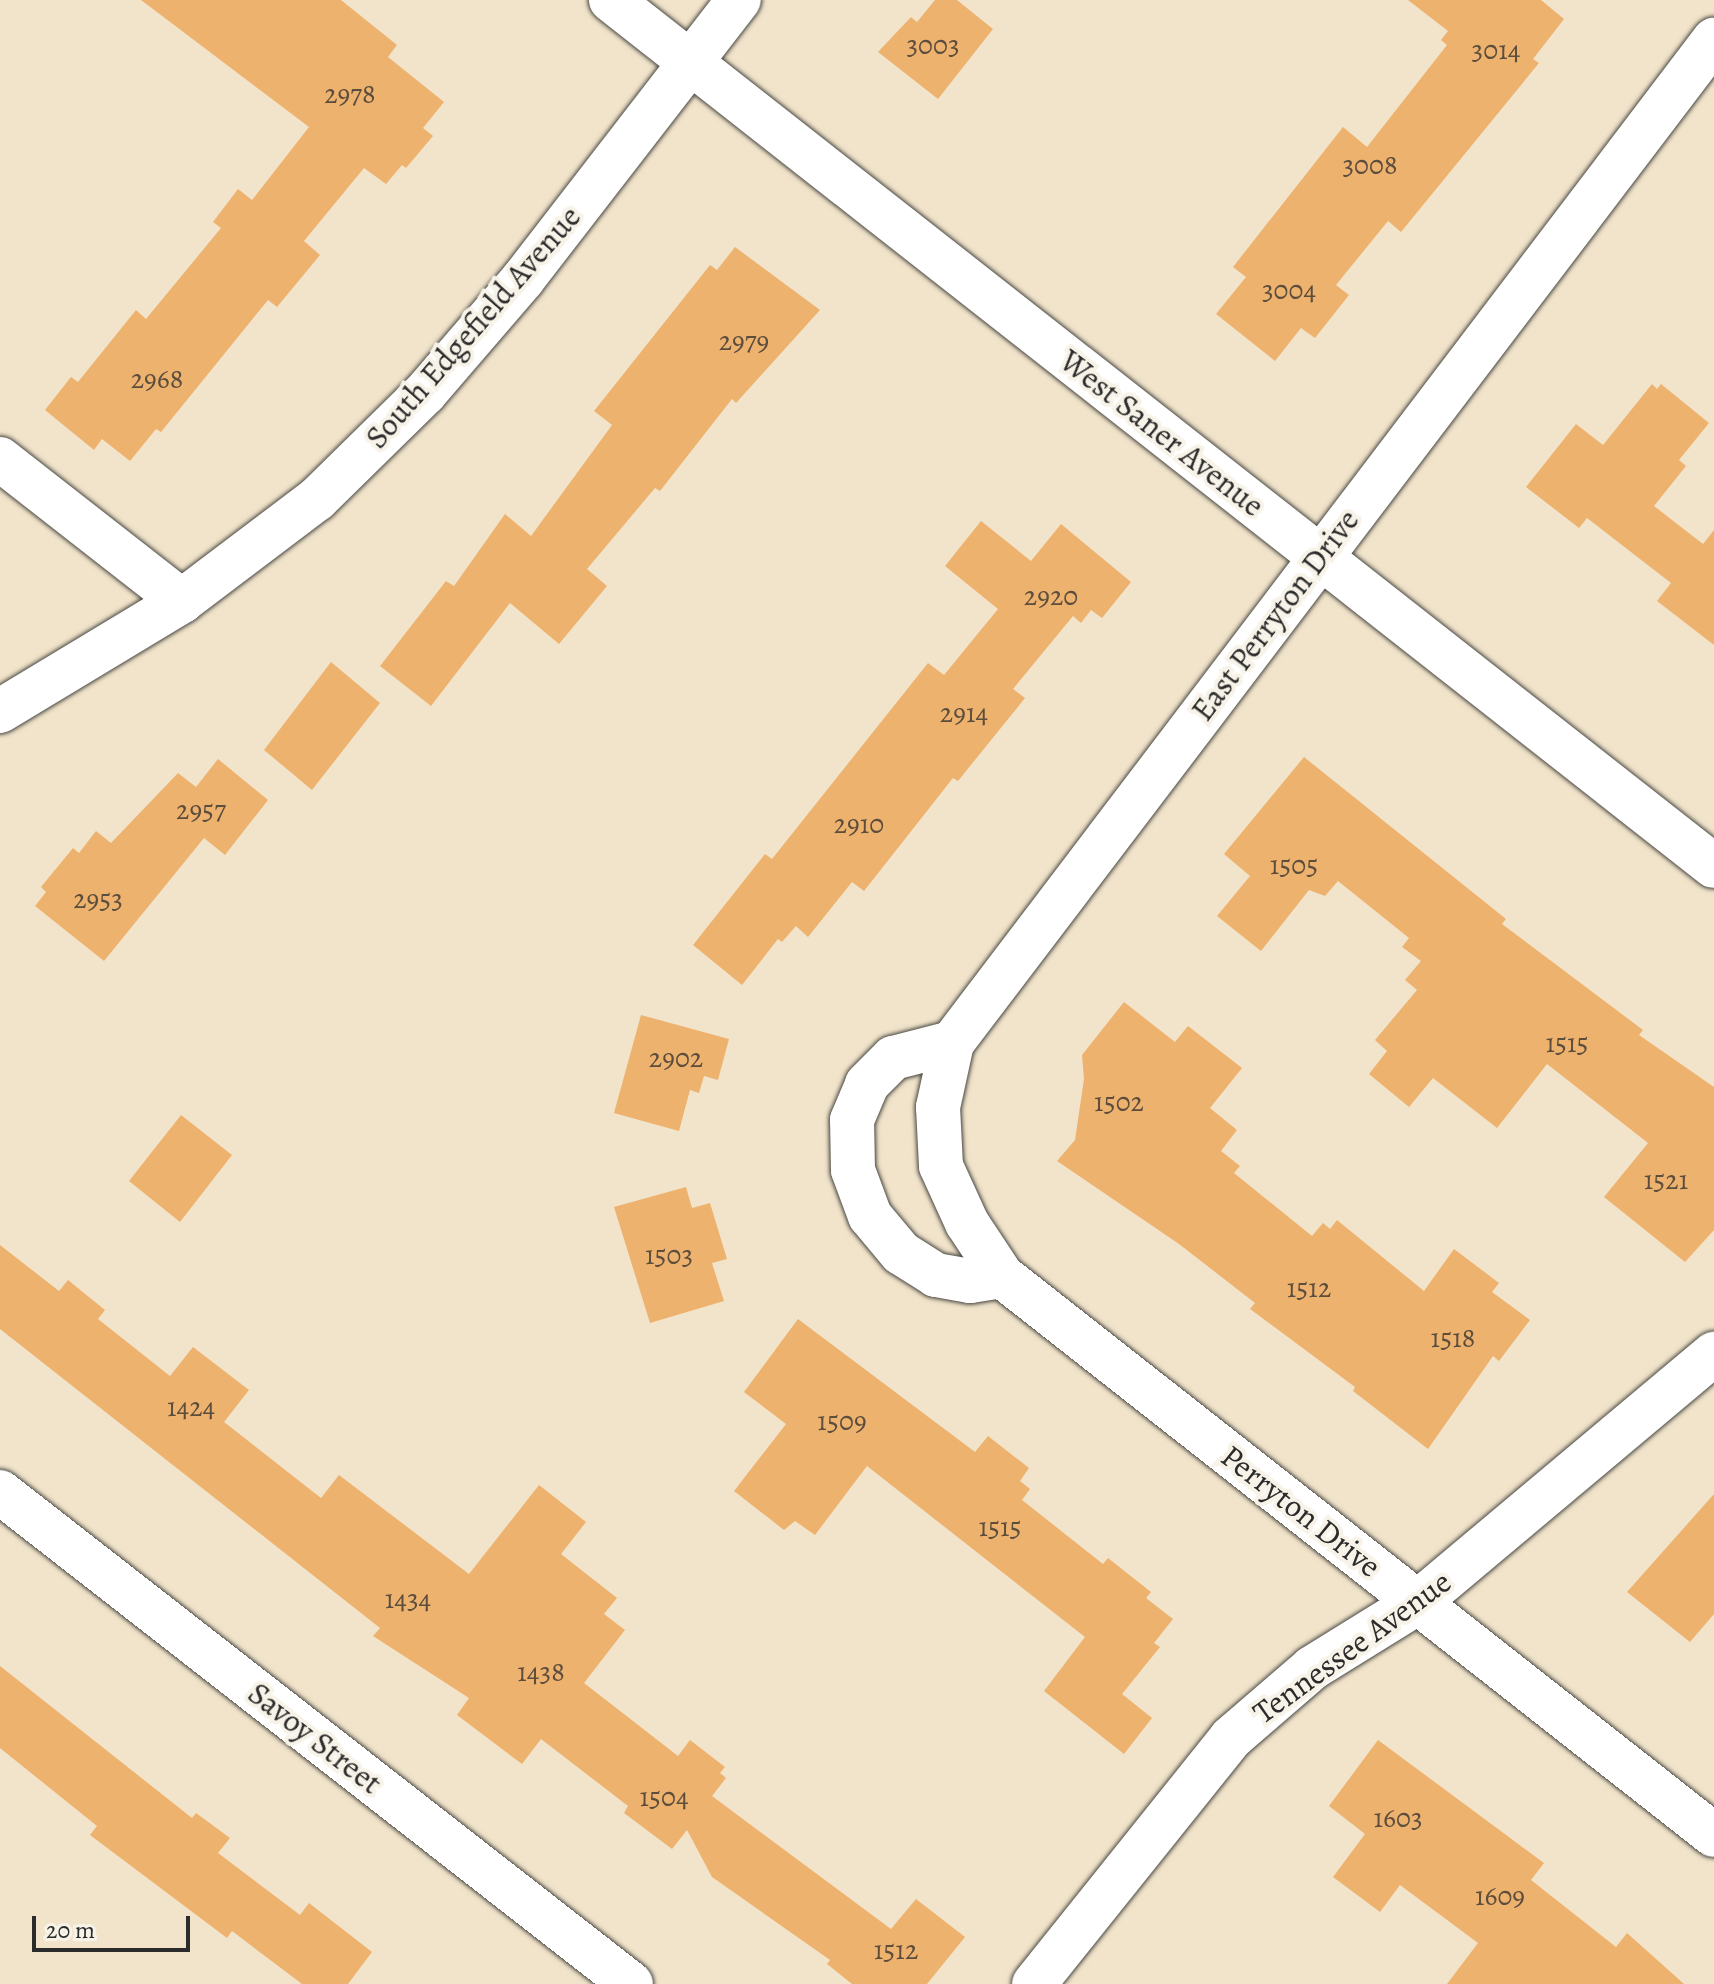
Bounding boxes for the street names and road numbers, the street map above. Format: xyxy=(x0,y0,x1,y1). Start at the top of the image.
street label: South Edgefield Avenue xyxy=(357,198,589,456)
street label: West Saner Avenue xyxy=(1052,341,1272,525)
street label: East Perryton Drive xyxy=(1183,502,1367,728)
street label: Perryton Drive xyxy=(1214,1437,1388,1585)
street label: Tennessee Avenue xyxy=(1246,1562,1458,1732)
street label: Savoy Street xyxy=(241,1674,389,1802)

